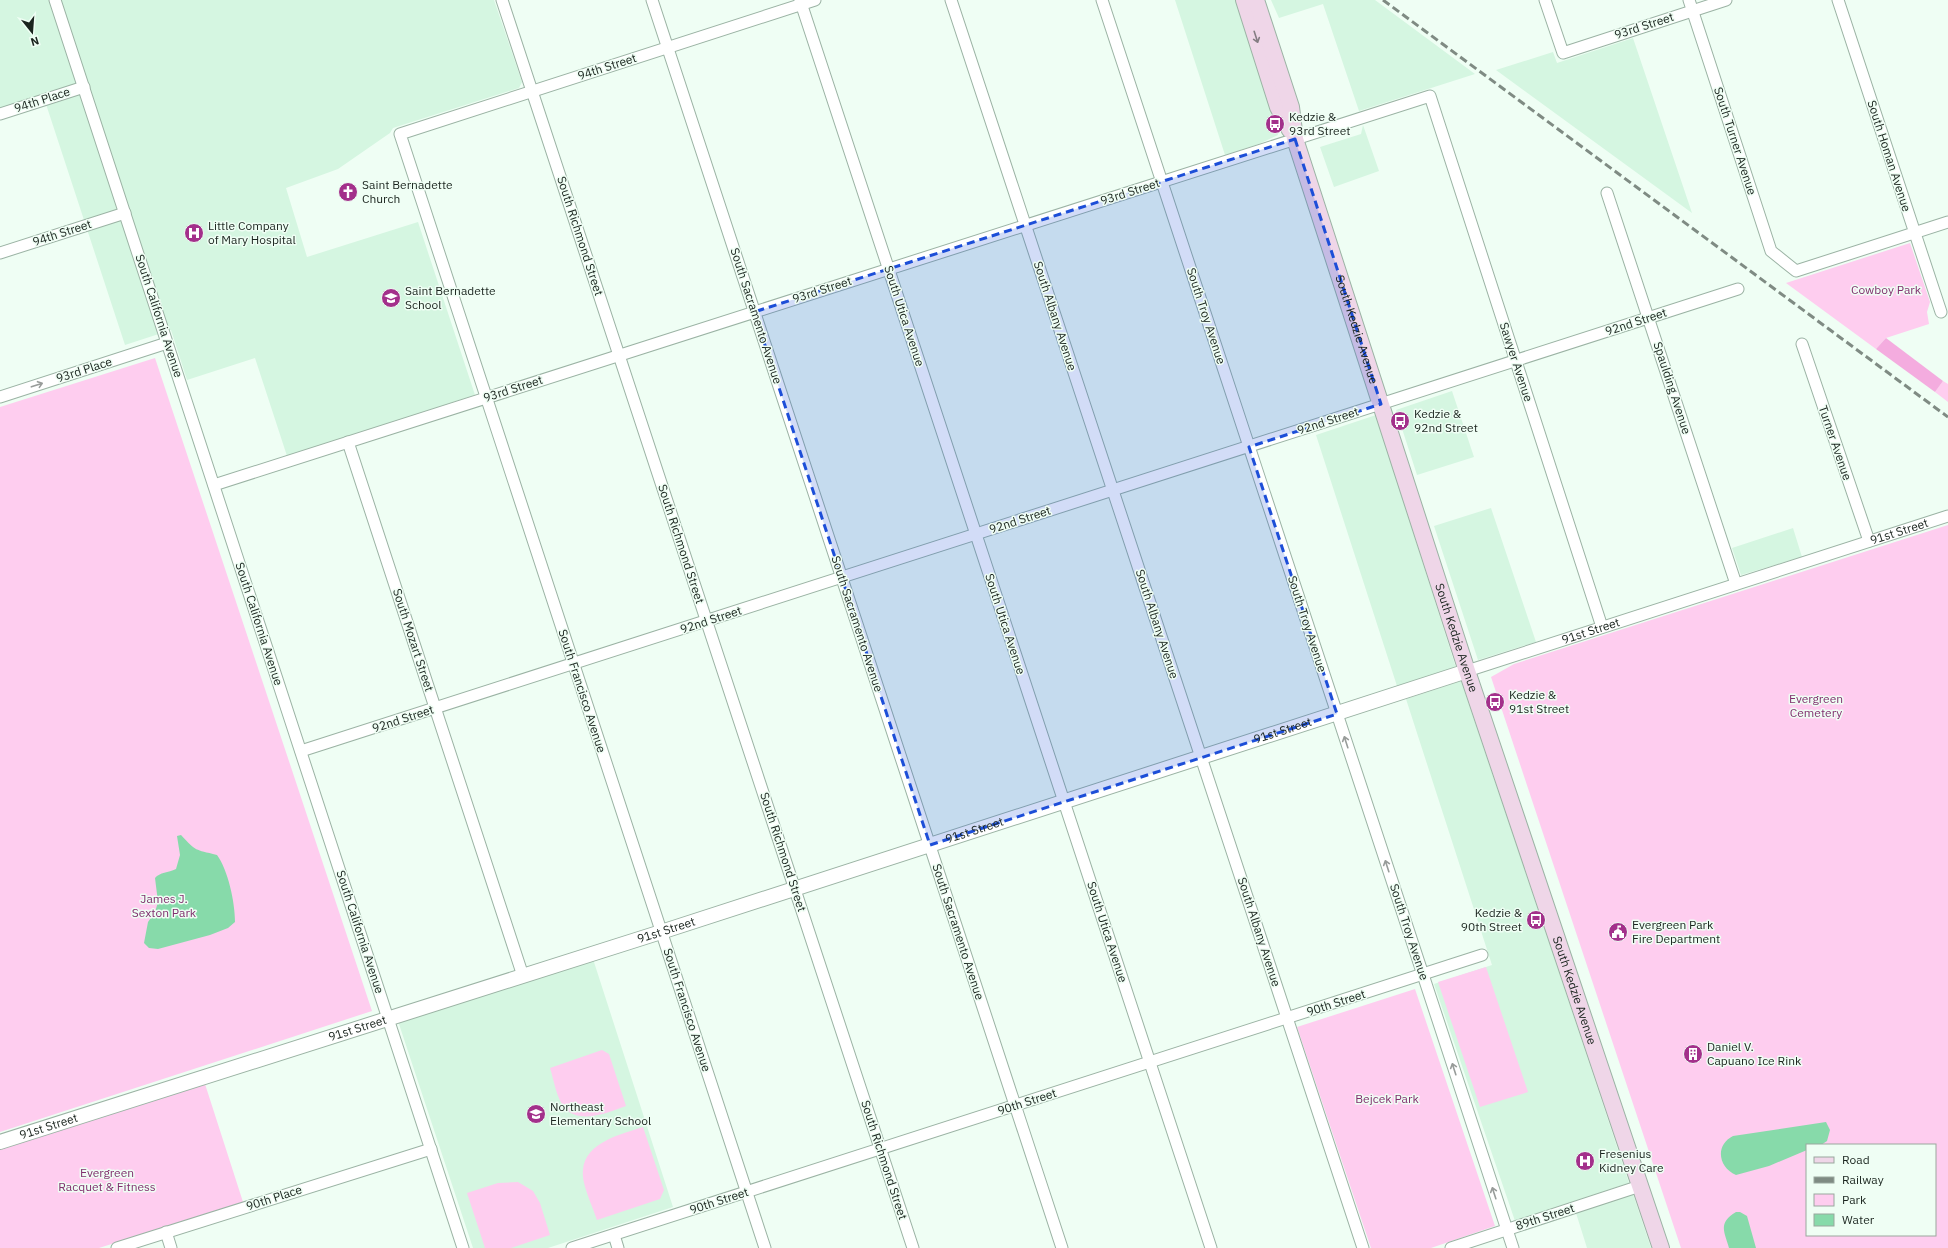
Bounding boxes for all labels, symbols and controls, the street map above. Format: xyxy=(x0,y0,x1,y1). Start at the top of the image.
street label: 93rd Street xyxy=(1612,9,1675,42)
north arrow xyxy=(12,12,52,52)
one-way arrow xyxy=(1252,31,1260,43)
text: N xyxy=(29,34,41,49)
street label: 94th Street xyxy=(575,50,638,83)
street label: 94th Place xyxy=(12,83,72,116)
street label: South Turner Avenue xyxy=(1711,85,1760,197)
street label: South Homan Avenue xyxy=(1864,98,1915,214)
place label: Kedzie & 93rd Street xyxy=(1289,109,1350,138)
bus stop icon: Kedzie & 93rd Street xyxy=(1264,113,1286,135)
street label: South Richmond Street xyxy=(554,174,607,297)
street label: 93rd Street xyxy=(1098,175,1161,208)
place label: Saint Bernadette Church xyxy=(362,177,453,206)
church icon: Saint Bernadette Church xyxy=(337,181,359,203)
street label: 94th Street xyxy=(30,216,93,249)
place label: Little Company of Mary Hospital xyxy=(208,218,296,247)
hospital icon: Little Company of Mary Hospital xyxy=(183,222,205,244)
street label: South Sacramento Avenue xyxy=(727,246,786,386)
street label: South California Avenue xyxy=(132,252,187,380)
street label: South Albany Avenue xyxy=(1031,259,1080,373)
street label: South Utica Avenue xyxy=(881,264,928,369)
street label: South Troy Avenue xyxy=(1184,266,1229,366)
street label: 93rd Street xyxy=(790,273,853,306)
street label: South Kedzie Avenue xyxy=(1332,273,1382,386)
park label: Cowboy Park xyxy=(1851,282,1922,297)
place label: Saint Bernadette School xyxy=(405,283,496,312)
school or university icon: Saint Bernadette School xyxy=(380,287,402,309)
street label: 92nd Street xyxy=(1603,305,1669,339)
street label: Sawyer Avenue xyxy=(1497,320,1536,404)
street label: Spaulding Avenue xyxy=(1650,340,1695,436)
street label: 93rd Place xyxy=(54,353,114,386)
street label: 93rd Street xyxy=(481,372,544,405)
one-way arrow xyxy=(30,381,43,388)
street label: Turner Avenue xyxy=(1816,403,1855,483)
street label: 92nd Street xyxy=(1295,404,1361,438)
place label: Kedzie & 92nd Street xyxy=(1414,406,1478,435)
bus stop icon: Kedzie & 92nd Street xyxy=(1389,410,1411,432)
street label: South Richmond Street xyxy=(655,482,708,605)
street label: 92nd Street xyxy=(987,503,1053,537)
street label: 91st Street xyxy=(1868,515,1930,548)
street label: South Sacramento Avenue xyxy=(828,554,887,694)
street label: South California Avenue xyxy=(232,560,287,688)
street label: South Albany Avenue xyxy=(1133,567,1182,681)
street label: South Utica Avenue xyxy=(982,572,1029,677)
street label: South Troy Avenue xyxy=(1285,574,1330,674)
street label: South Kedzie Avenue xyxy=(1432,581,1482,694)
street label: South Mozart Street xyxy=(390,587,437,693)
street label: 92nd Street xyxy=(678,603,744,637)
street label: 91st Street xyxy=(1560,614,1622,647)
street label: South Francisco Avenue xyxy=(555,627,610,755)
place label: Kedzie & 91st Street xyxy=(1509,687,1569,716)
bus stop icon: Kedzie & 91st Street xyxy=(1484,691,1506,713)
park label: Evergreen Cemetery xyxy=(1789,691,1843,720)
street label: 92nd Street xyxy=(370,702,436,736)
street label: 91st Street xyxy=(1252,714,1313,747)
one-way arrow xyxy=(1342,737,1350,749)
street label: South Richmond Street xyxy=(757,790,810,913)
street label: 91st Street xyxy=(943,814,1005,846)
one-way arrow xyxy=(1383,860,1390,873)
street label: South Sacramento Avenue xyxy=(929,862,988,1002)
street label: South California Avenue xyxy=(333,868,388,996)
street label: South Albany Avenue xyxy=(1235,875,1284,989)
street label: South Utica Avenue xyxy=(1084,880,1131,985)
street label: South Troy Avenue xyxy=(1387,882,1432,982)
park label: James J. Sexton Park xyxy=(132,891,197,920)
place label: Kedzie & 90th Street xyxy=(1461,905,1523,934)
bus stop icon: Kedzie & 90th Street xyxy=(1525,909,1547,931)
street label: 91st Street xyxy=(635,913,697,946)
place label: Evergreen Park Fire Department xyxy=(1632,917,1720,946)
public building icon: Evergreen Park Fire Department xyxy=(1607,921,1629,943)
street label: South Kedzie Avenue xyxy=(1550,934,1600,1047)
street label: South Francisco Avenue xyxy=(660,946,715,1074)
street label: 90th Street xyxy=(1304,986,1367,1019)
street label: 91st Street xyxy=(326,1012,388,1044)
place label: Daniel V. Capuano Ice Rink xyxy=(1707,1039,1802,1068)
building icon: Daniel V. Capuano Ice Rink xyxy=(1682,1043,1704,1065)
one-way arrow xyxy=(1450,1063,1457,1076)
street label: 90th Street xyxy=(995,1085,1058,1118)
park label: Bejcek Park xyxy=(1355,1091,1419,1106)
street label: South Richmond Street xyxy=(858,1098,911,1221)
place label: Northeast Elementary School xyxy=(550,1099,651,1128)
school or university icon: Northeast Elementary School xyxy=(525,1103,547,1125)
street label: 91st Street xyxy=(17,1110,79,1142)
legend xyxy=(1806,1144,1936,1236)
place label: Fresenius Kidney Care xyxy=(1599,1146,1664,1175)
hospital icon: Fresenius Kidney Care xyxy=(1574,1150,1596,1172)
text: Road xyxy=(1842,1152,1870,1167)
park label: Evergreen Racquet & Fitness xyxy=(58,1165,156,1194)
text: Railway xyxy=(1842,1172,1884,1187)
street label: 90th Place xyxy=(244,1181,304,1214)
street label: 90th Street xyxy=(687,1184,750,1217)
one-way arrow xyxy=(1490,1187,1498,1199)
text: Park xyxy=(1842,1192,1867,1207)
street label: 89th Street xyxy=(1513,1200,1576,1233)
text: Water xyxy=(1842,1212,1875,1227)

